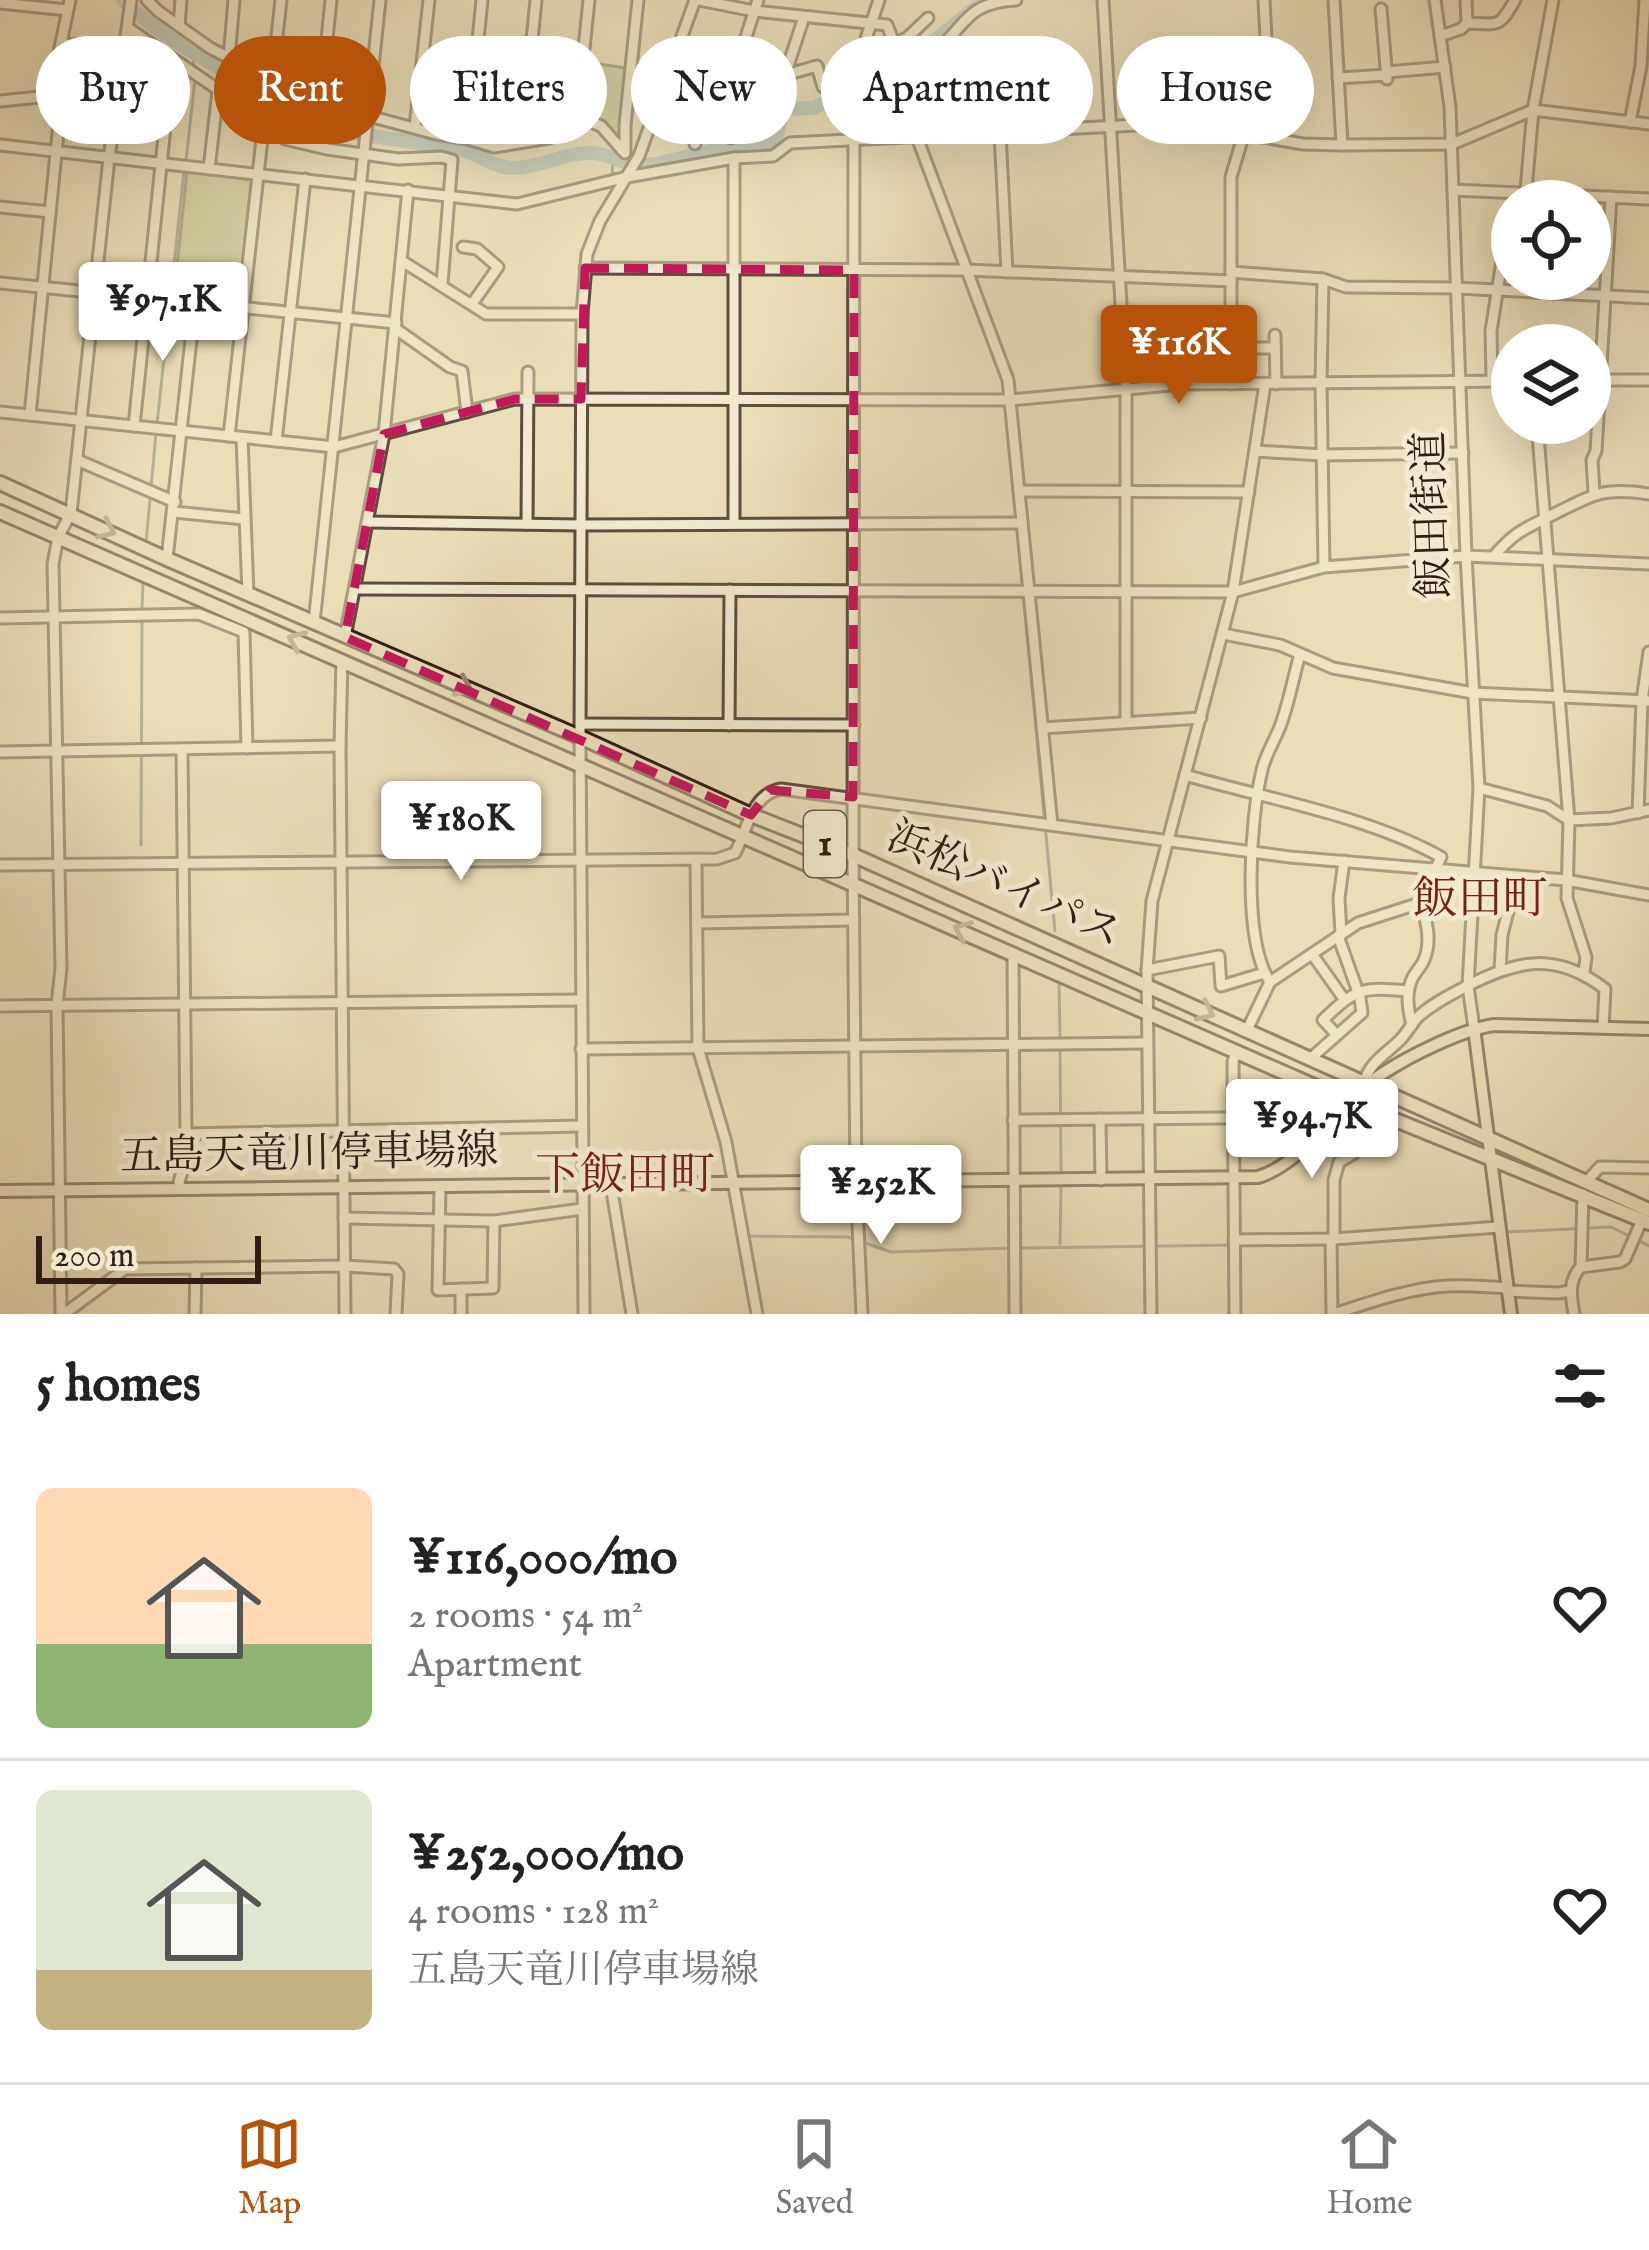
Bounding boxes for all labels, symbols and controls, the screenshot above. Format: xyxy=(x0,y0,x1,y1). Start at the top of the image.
chip: Buy xyxy=(36,36,190,144)
chip: Rent xyxy=(214,36,386,144)
chip: Filters xyxy=(410,36,607,144)
chip: New xyxy=(631,36,797,144)
chip: Apartment xyxy=(821,36,1093,144)
chip: House xyxy=(1117,36,1314,144)
map controls xyxy=(1491,180,1611,444)
button: locate xyxy=(1491,180,1611,300)
pin: ¥97.1K xyxy=(65,262,261,364)
text: ¥97.1K xyxy=(106,276,220,325)
pin: ¥116K xyxy=(1095,305,1263,407)
text: ¥116K xyxy=(1128,319,1230,368)
button: layers xyxy=(1491,324,1611,444)
street label: 飯田街道 xyxy=(1404,430,1462,600)
one-way arrow xyxy=(95,516,116,540)
one-way arrow xyxy=(287,631,309,655)
one-way arrow xyxy=(451,673,473,697)
pin: ¥180K xyxy=(377,781,545,883)
text: ¥180K xyxy=(408,795,514,844)
road number: 1 xyxy=(804,811,846,877)
street label: 浜松バイパス xyxy=(878,811,1130,961)
district label: 飯田町 xyxy=(1412,872,1548,929)
one-way arrow xyxy=(953,921,974,945)
one-way arrow xyxy=(1194,998,1215,1022)
pin: ¥94.7K xyxy=(1214,1079,1410,1181)
text: ¥94.7K xyxy=(1253,1093,1371,1142)
street label: 五島天竜川停車場線 xyxy=(120,1125,498,1185)
pin: ¥252K xyxy=(797,1145,965,1247)
district label: 下飯田町 xyxy=(535,1148,715,1205)
text: ¥252K xyxy=(827,1159,935,1208)
scale bar xyxy=(36,1230,261,1283)
text: 200 m xyxy=(54,1236,135,1278)
icon: filters xyxy=(1547,1353,1613,1419)
text: 5 homes xyxy=(36,1354,201,1419)
text: ¥116,000/mo xyxy=(408,1527,678,1592)
icon: home xyxy=(132,1536,276,1680)
icon: heart xyxy=(1547,1575,1613,1641)
text: 2 rooms · 54 m² xyxy=(408,1592,643,1641)
text: Apartment xyxy=(408,1641,582,1690)
text: ¥252,000/mo xyxy=(408,1823,684,1888)
icon: home xyxy=(132,1838,276,1982)
icon: heart xyxy=(1547,1877,1613,1943)
text: 4 rooms · 128 m² xyxy=(408,1888,659,1937)
text: 五島天竜川停車場線 xyxy=(408,1947,759,1996)
tab: Map xyxy=(236,2111,302,2225)
tab: Saved xyxy=(775,2111,853,2225)
tab: Home xyxy=(1326,2111,1413,2225)

